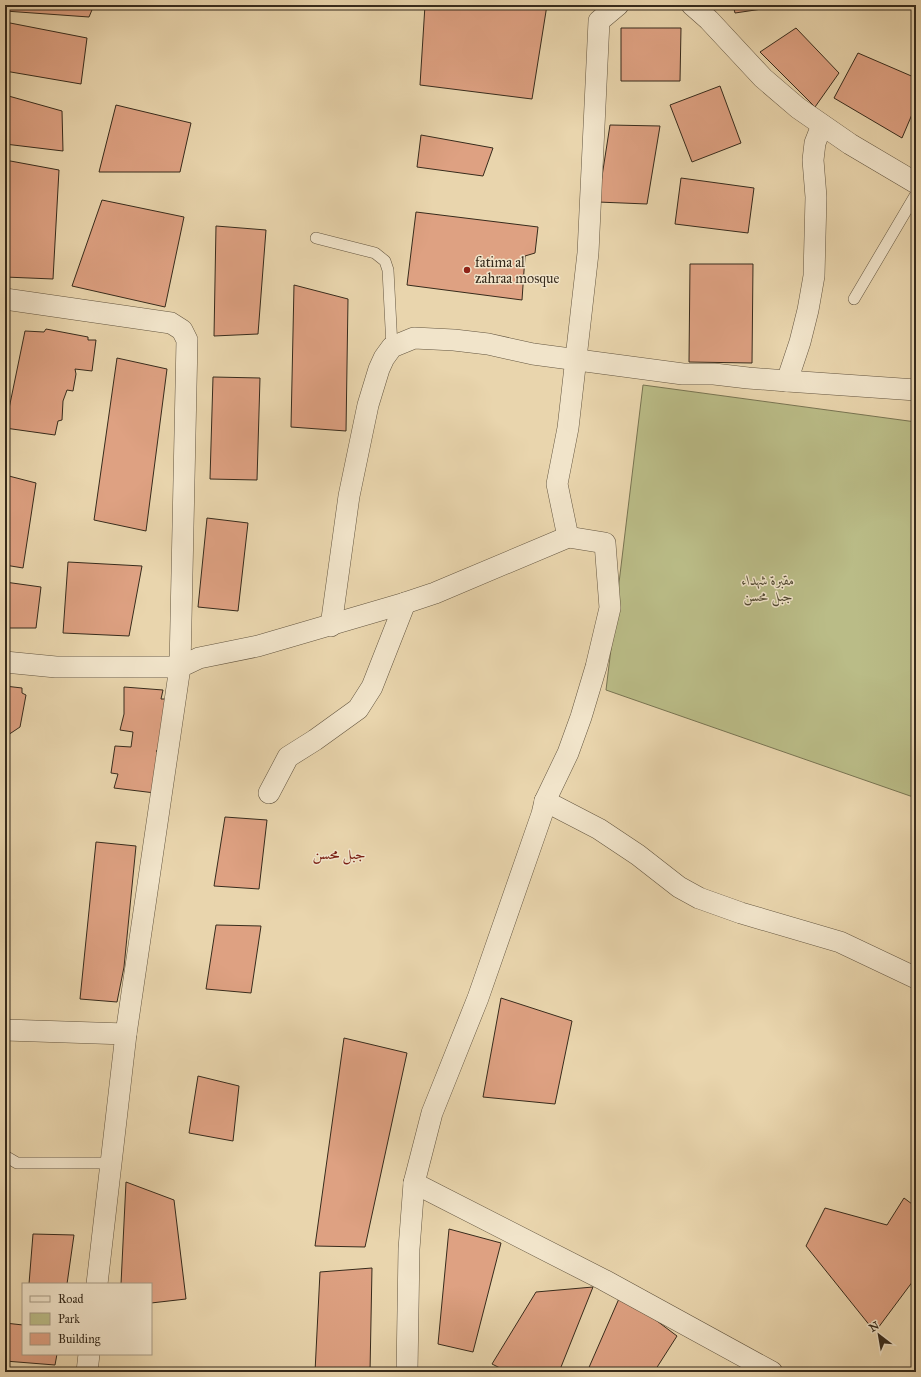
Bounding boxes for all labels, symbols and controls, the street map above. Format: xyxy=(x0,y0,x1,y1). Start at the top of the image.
place label: fatima al zahraa mosque xyxy=(475,254,559,288)
marker: fatima al zahraa mosque xyxy=(462,265,472,275)
park label: مقبرة شهداء جبل محسن xyxy=(742,572,794,607)
district label: جبل محسن xyxy=(312,845,366,865)
legend xyxy=(22,1283,152,1355)
text: Road xyxy=(58,1292,84,1306)
text: Park xyxy=(58,1312,80,1326)
north arrow xyxy=(859,1315,899,1355)
text: N xyxy=(867,1319,882,1335)
text: Building xyxy=(58,1332,101,1347)

